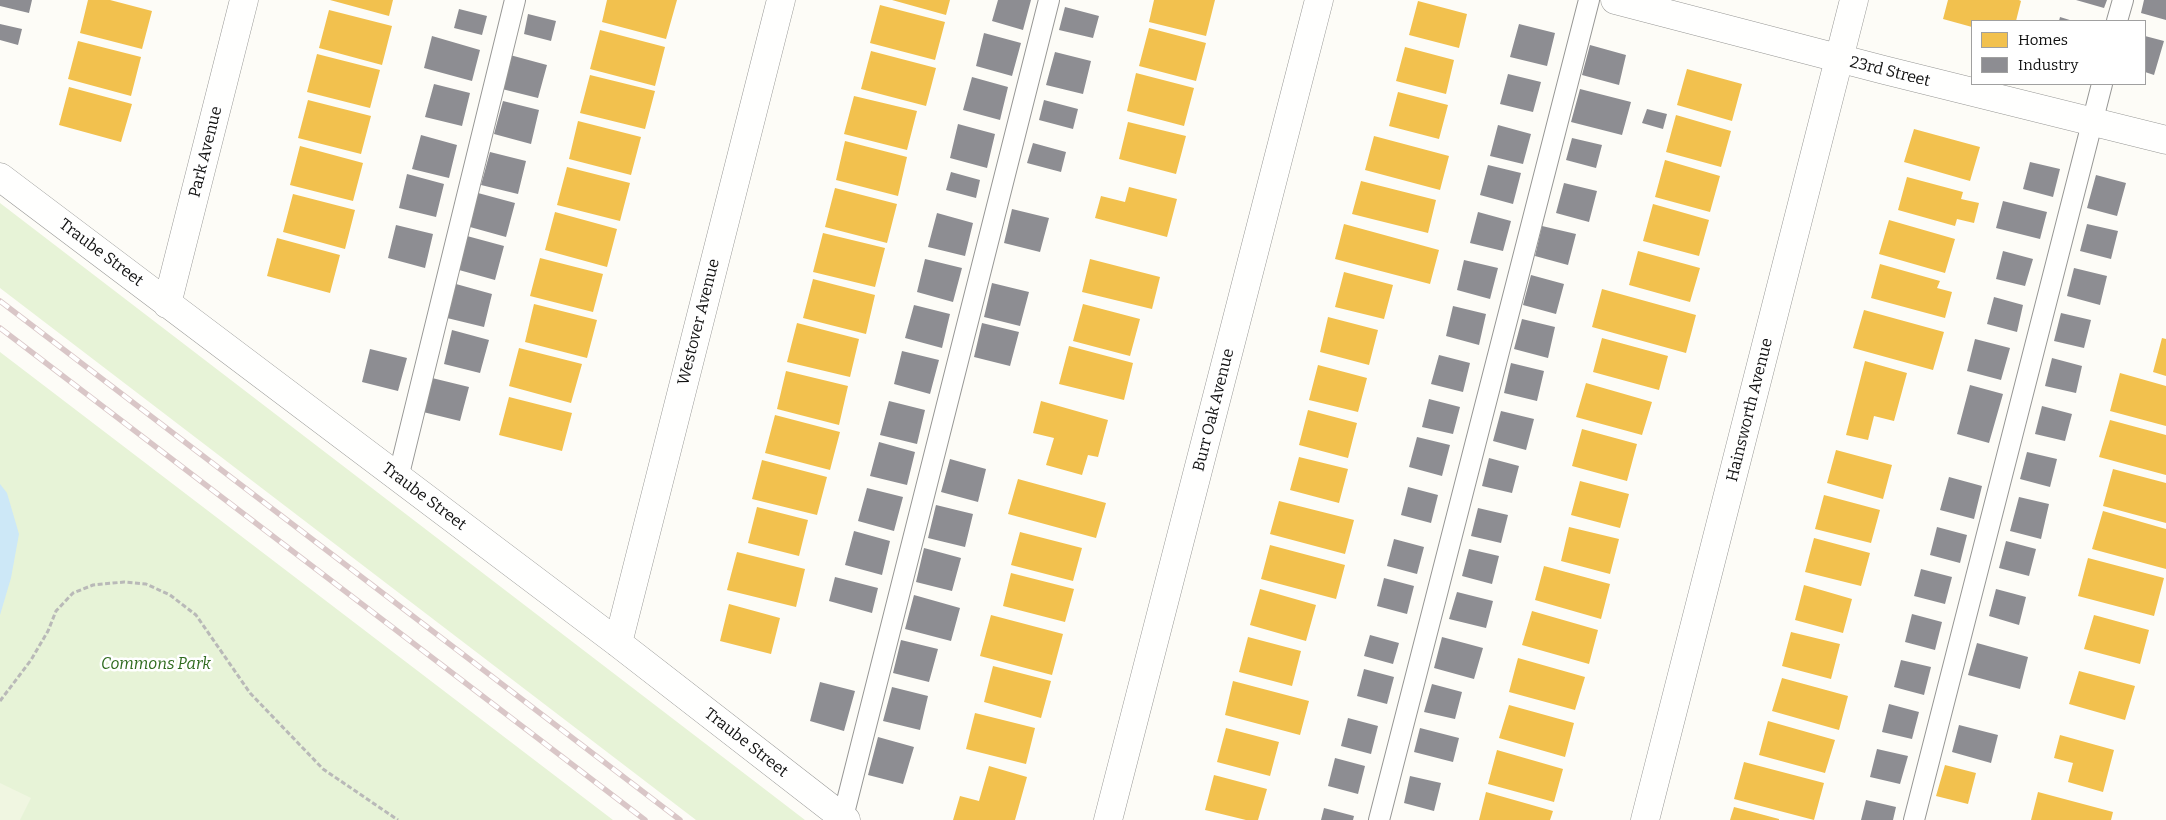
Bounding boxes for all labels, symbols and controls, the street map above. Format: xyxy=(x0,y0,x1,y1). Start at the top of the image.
legend xyxy=(1971,20,2146,85)
text: Homes xyxy=(2018,31,2068,49)
street label: 23rd Street xyxy=(1848,53,1932,91)
text: Industry xyxy=(2018,56,2078,74)
street label: Park Avenue xyxy=(185,104,227,200)
street label: Traube Street xyxy=(55,215,147,291)
street label: Westover Avenue xyxy=(674,257,724,387)
street label: Hainsworth Avenue xyxy=(1723,336,1777,484)
street label: Burr Oak Avenue xyxy=(1189,347,1239,473)
street label: Traube Street xyxy=(378,459,470,535)
park label: Commons Park xyxy=(101,655,211,675)
street label: Traube Street xyxy=(700,704,792,782)

